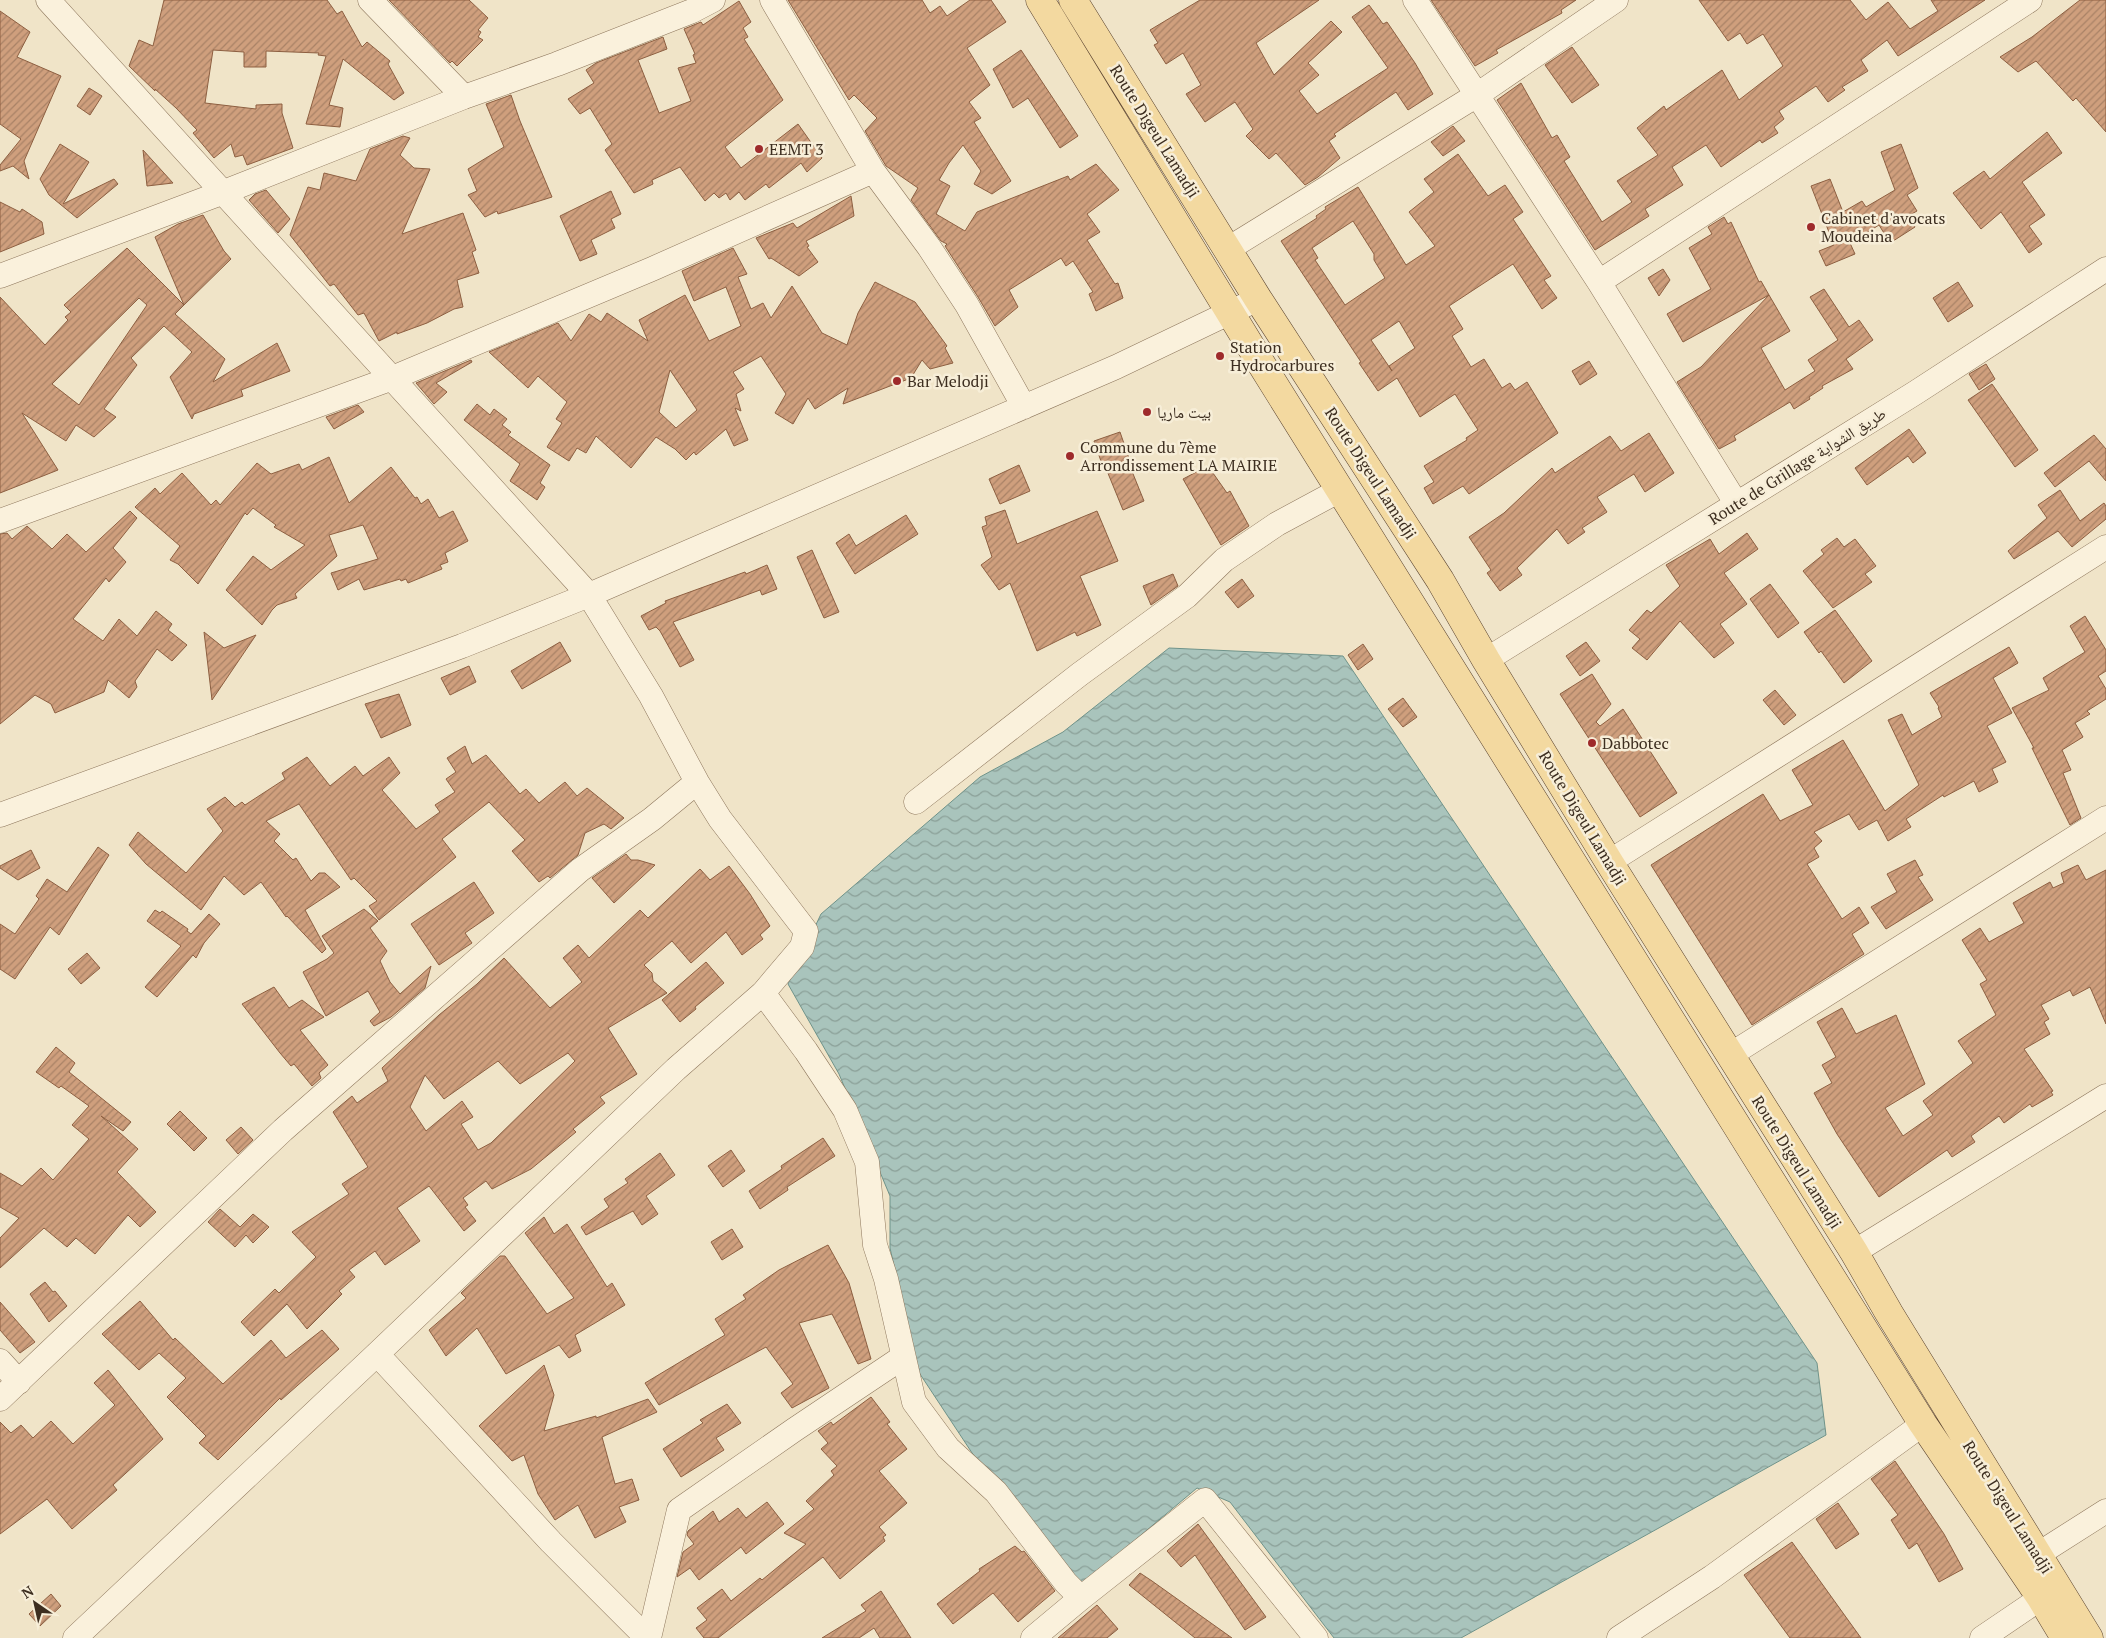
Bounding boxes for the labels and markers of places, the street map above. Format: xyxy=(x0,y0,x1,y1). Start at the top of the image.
place label: EEMT 3 xyxy=(769,138,824,160)
marker: EEMT 3 xyxy=(753,143,765,155)
place label: Cabinet d'avocats Moudeina xyxy=(1821,207,1945,247)
marker: Cabinet d'avocats Moudeina xyxy=(1805,221,1817,233)
place label: Station Hydrocarbures xyxy=(1230,336,1334,376)
marker: Station Hydrocarbures xyxy=(1214,350,1226,362)
place label: Bar Melodji xyxy=(907,370,989,392)
marker: Bar Melodji xyxy=(891,375,903,387)
place label: بيت ماريا xyxy=(1157,401,1211,423)
marker: بيت ماريا xyxy=(1141,406,1153,418)
place label: Commune du 7ème Arrondissement LA MAIRIE xyxy=(1080,436,1277,476)
marker: Commune du 7ème Arrondissement LA MAIRIE xyxy=(1064,450,1076,462)
place label: Dabbotec xyxy=(1602,732,1669,754)
marker: Dabbotec xyxy=(1586,737,1598,749)

